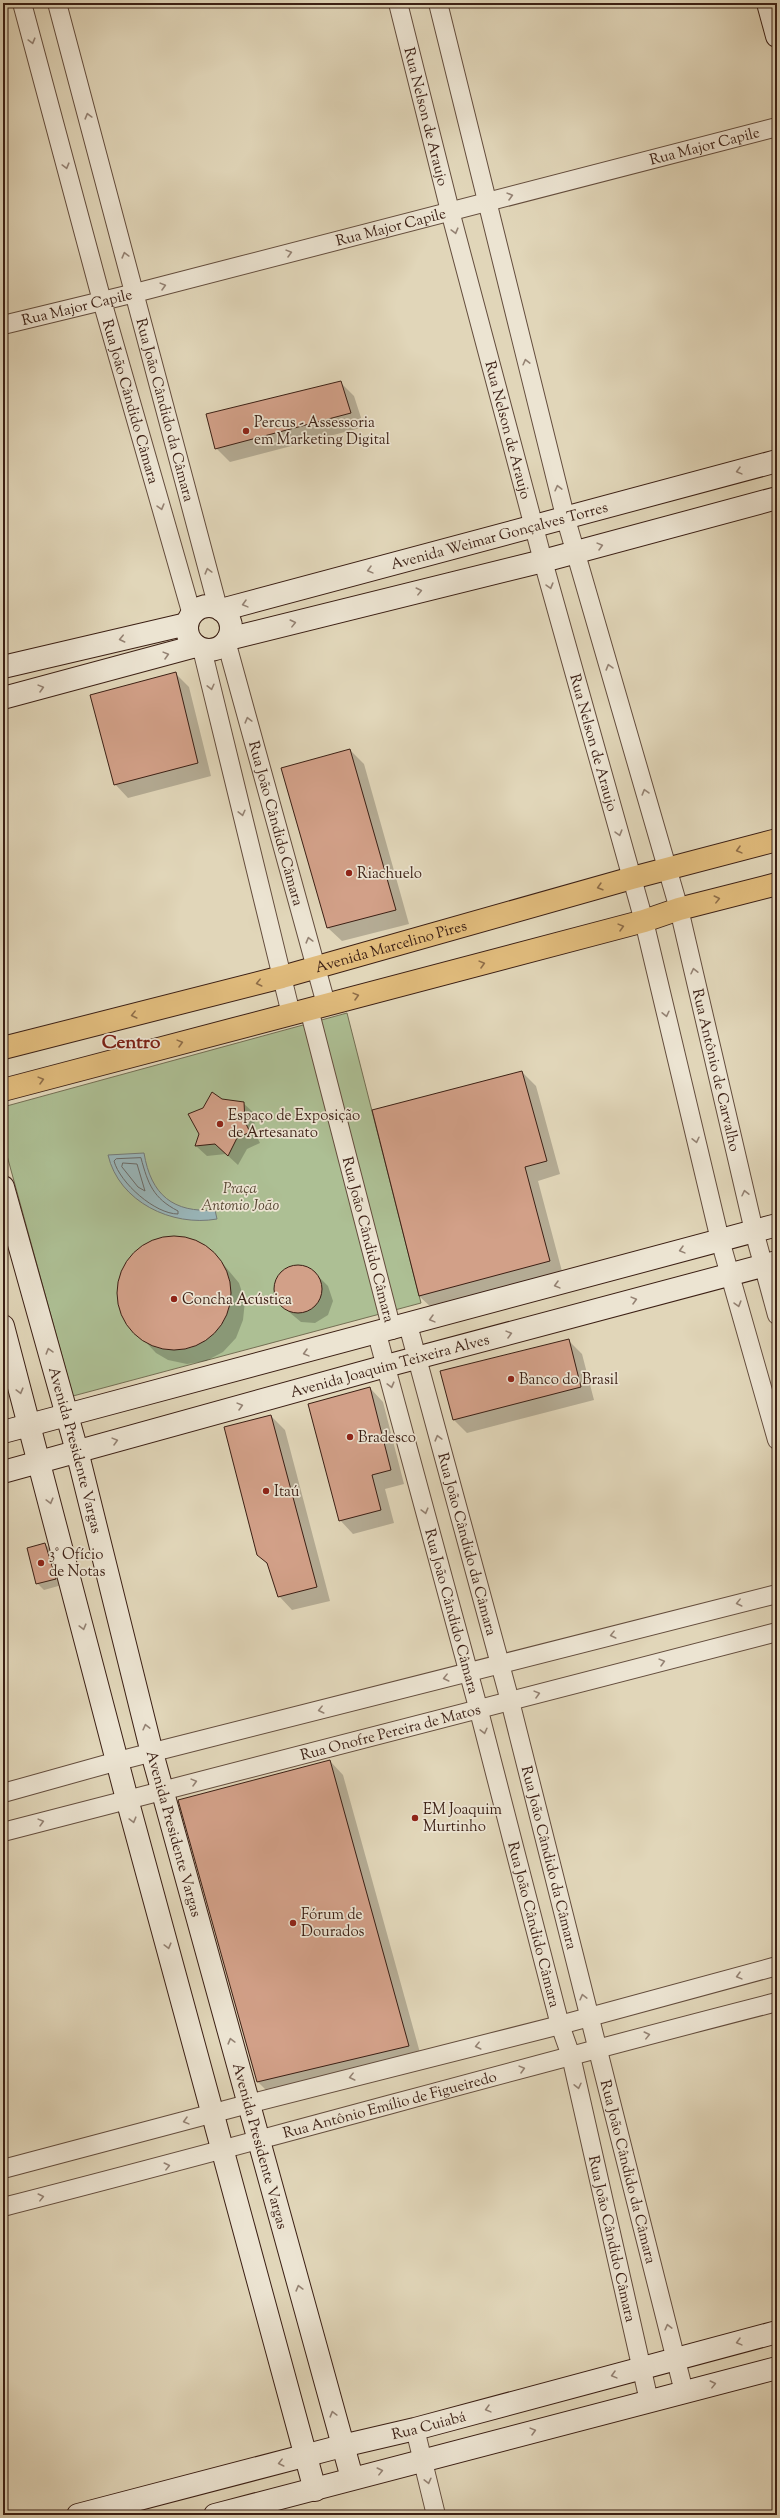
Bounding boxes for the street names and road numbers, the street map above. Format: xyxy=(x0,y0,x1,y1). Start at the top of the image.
street label: Rua Nelson de Araujo xyxy=(398,45,452,188)
street label: Rua Major Capile xyxy=(647,123,762,172)
street label: Rua Major Capile xyxy=(334,204,449,253)
street label: Rua Major Capile xyxy=(20,285,135,332)
street label: Rua João Cândido da Câmara xyxy=(129,316,198,504)
street label: Rua João Cândido Câmara xyxy=(96,317,163,487)
street label: Rua Nelson de Araujo xyxy=(478,359,535,502)
street label: Avenida Weimar Gonçalves Torres xyxy=(389,498,611,576)
street label: Rua Nelson de Araujo xyxy=(563,672,622,814)
street label: Rua João Cândido Câmara xyxy=(242,739,308,909)
street label: Avenida Marcelino Pires xyxy=(313,916,470,979)
street label: Rua Antônio de Carvalho xyxy=(686,987,744,1154)
street label: Rua João Cândido Câmara xyxy=(336,1155,399,1325)
street label: Avenida Joaquim Teixeira Alves xyxy=(288,1330,492,1404)
street label: Avenida Presidente Vargas xyxy=(42,1365,106,1536)
street label: Rua João Cândido da Câmara xyxy=(431,1451,501,1638)
street label: Rua João Cândido Câmara xyxy=(418,1527,483,1696)
street label: Rua Onofre Pereira de Matos xyxy=(298,1700,483,1767)
street label: Avenida Presidente Vargas xyxy=(140,1749,206,1920)
street label: Rua João Cândido da Câmara xyxy=(515,1764,581,1952)
street label: Rua João Cândido Câmara xyxy=(501,1840,564,2010)
street label: Avenida Presidente Vargas xyxy=(226,2061,292,2232)
street label: Rua Antônio Emílio de Figueiredo xyxy=(281,2067,499,2145)
street label: Rua João Cândido da Câmara xyxy=(594,2078,660,2266)
street label: Rua João Cândido Câmara xyxy=(582,2154,640,2324)
street label: Rua Cuiabá xyxy=(390,2407,468,2446)

